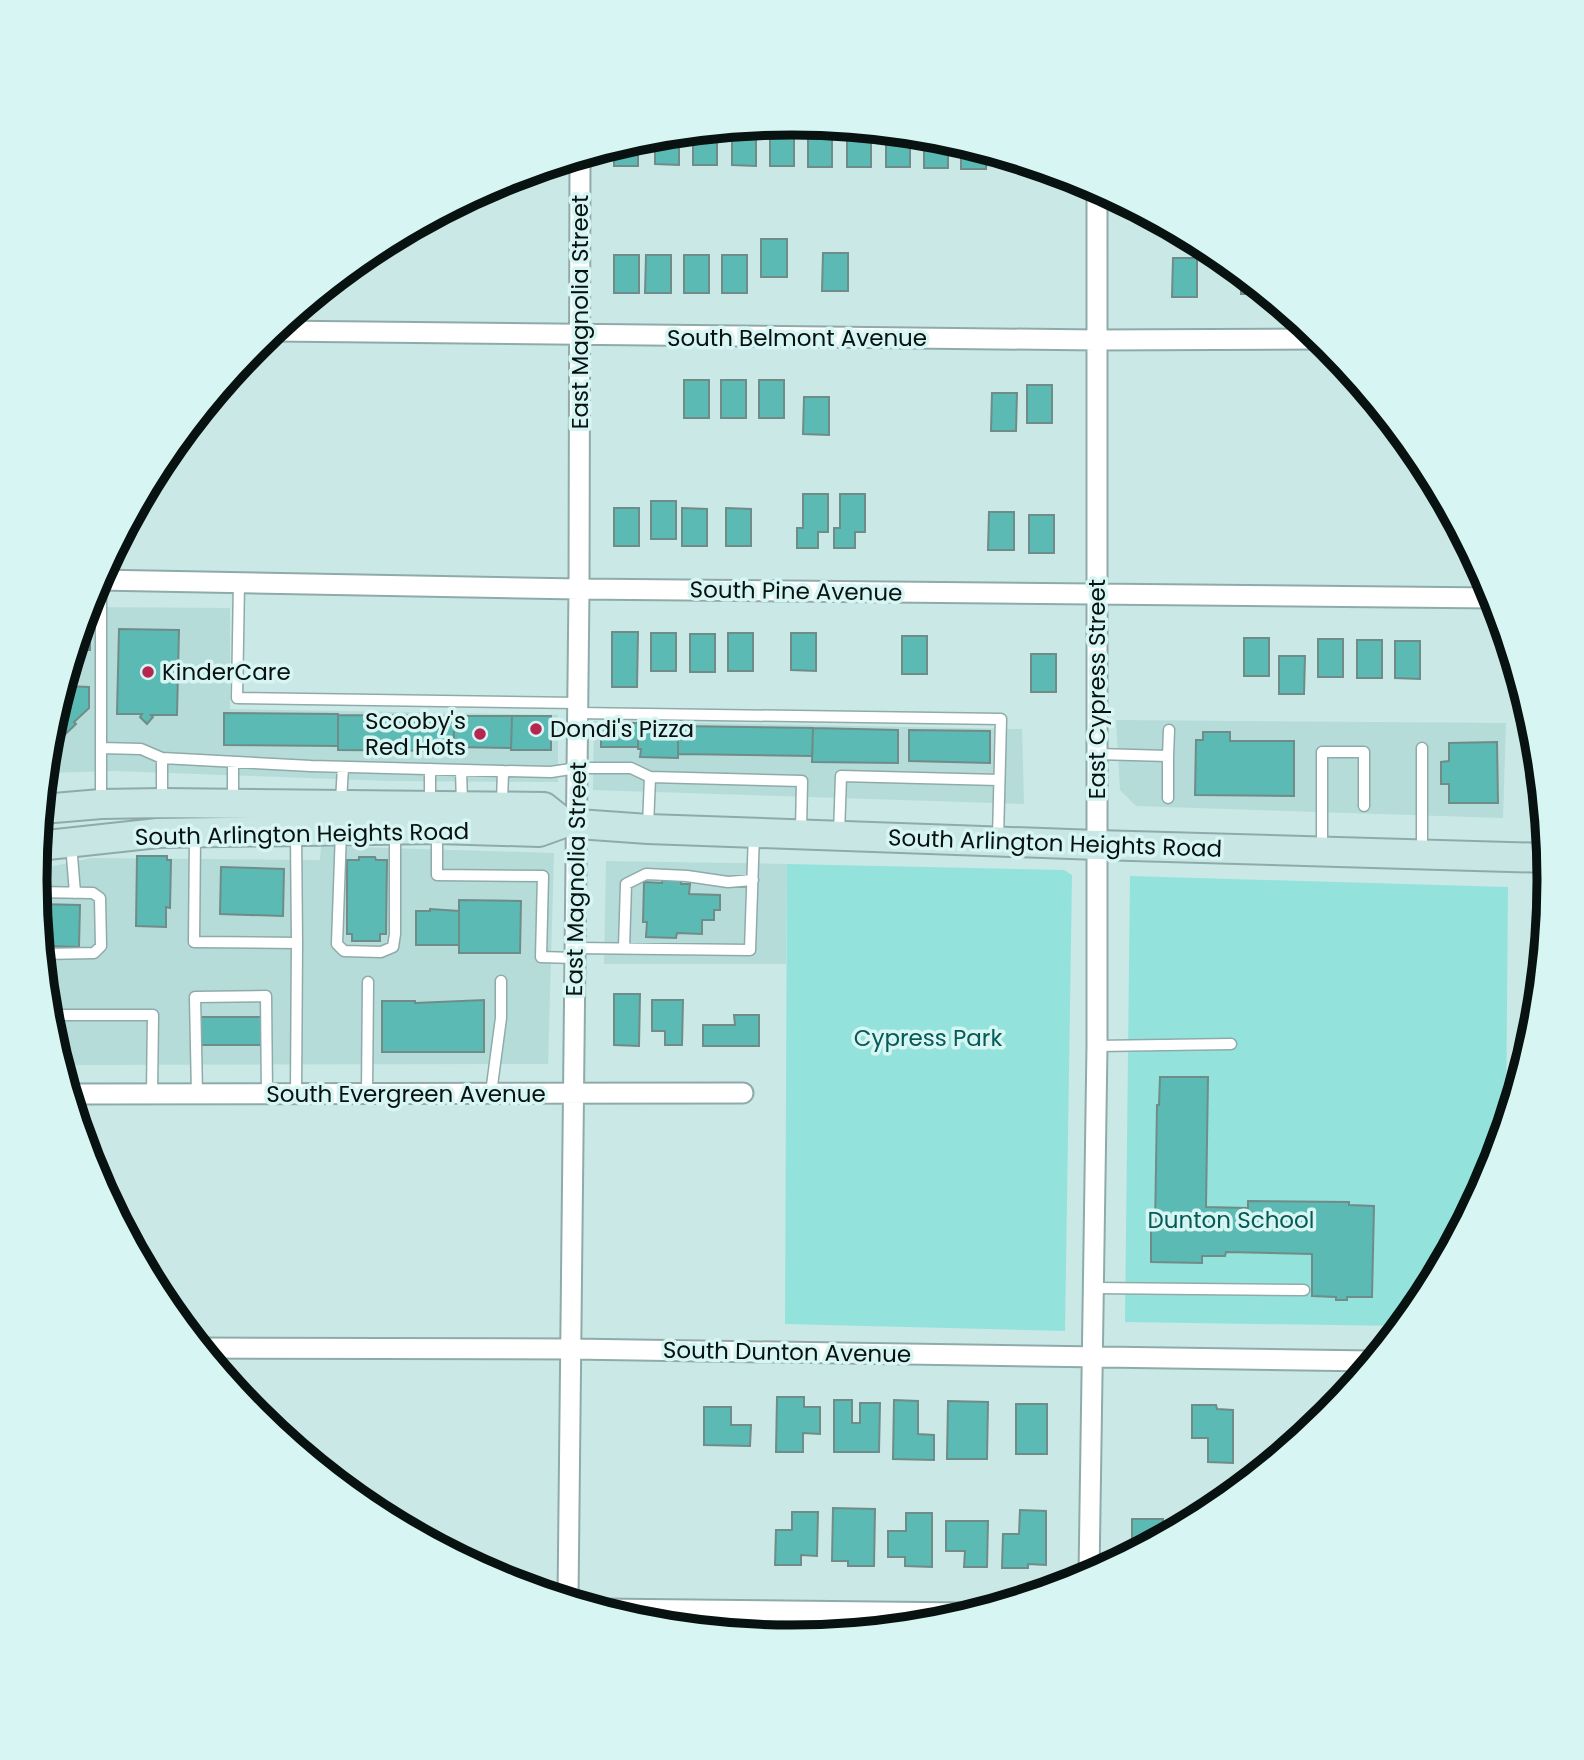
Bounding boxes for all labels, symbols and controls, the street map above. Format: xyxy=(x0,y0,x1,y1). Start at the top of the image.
street label: East Magnolia Street xyxy=(564,195,596,429)
street label: South Belmont Avenue xyxy=(667,322,927,354)
street label: South Pine Avenue xyxy=(689,573,903,609)
street label: East Cypress Street xyxy=(1081,579,1113,799)
place label: KinderCare xyxy=(162,656,291,688)
marker: KinderCare xyxy=(140,664,156,680)
place label: Scooby's Red Hots xyxy=(365,705,466,763)
place label: Dondi's Pizza xyxy=(550,713,694,745)
marker: Dondi's Pizza xyxy=(528,721,544,737)
marker: Scooby's Red Hots xyxy=(472,726,488,742)
street label: East Magnolia Street xyxy=(558,761,594,997)
street label: South Arlington Heights Road xyxy=(135,815,469,853)
street label: South Arlington Heights Road xyxy=(887,821,1223,865)
park label: Cypress Park xyxy=(854,1022,1002,1054)
street label: South Evergreen Avenue xyxy=(266,1078,546,1110)
park label: Dunton School xyxy=(1148,1204,1314,1236)
street label: South Dunton Avenue xyxy=(663,1334,911,1370)

